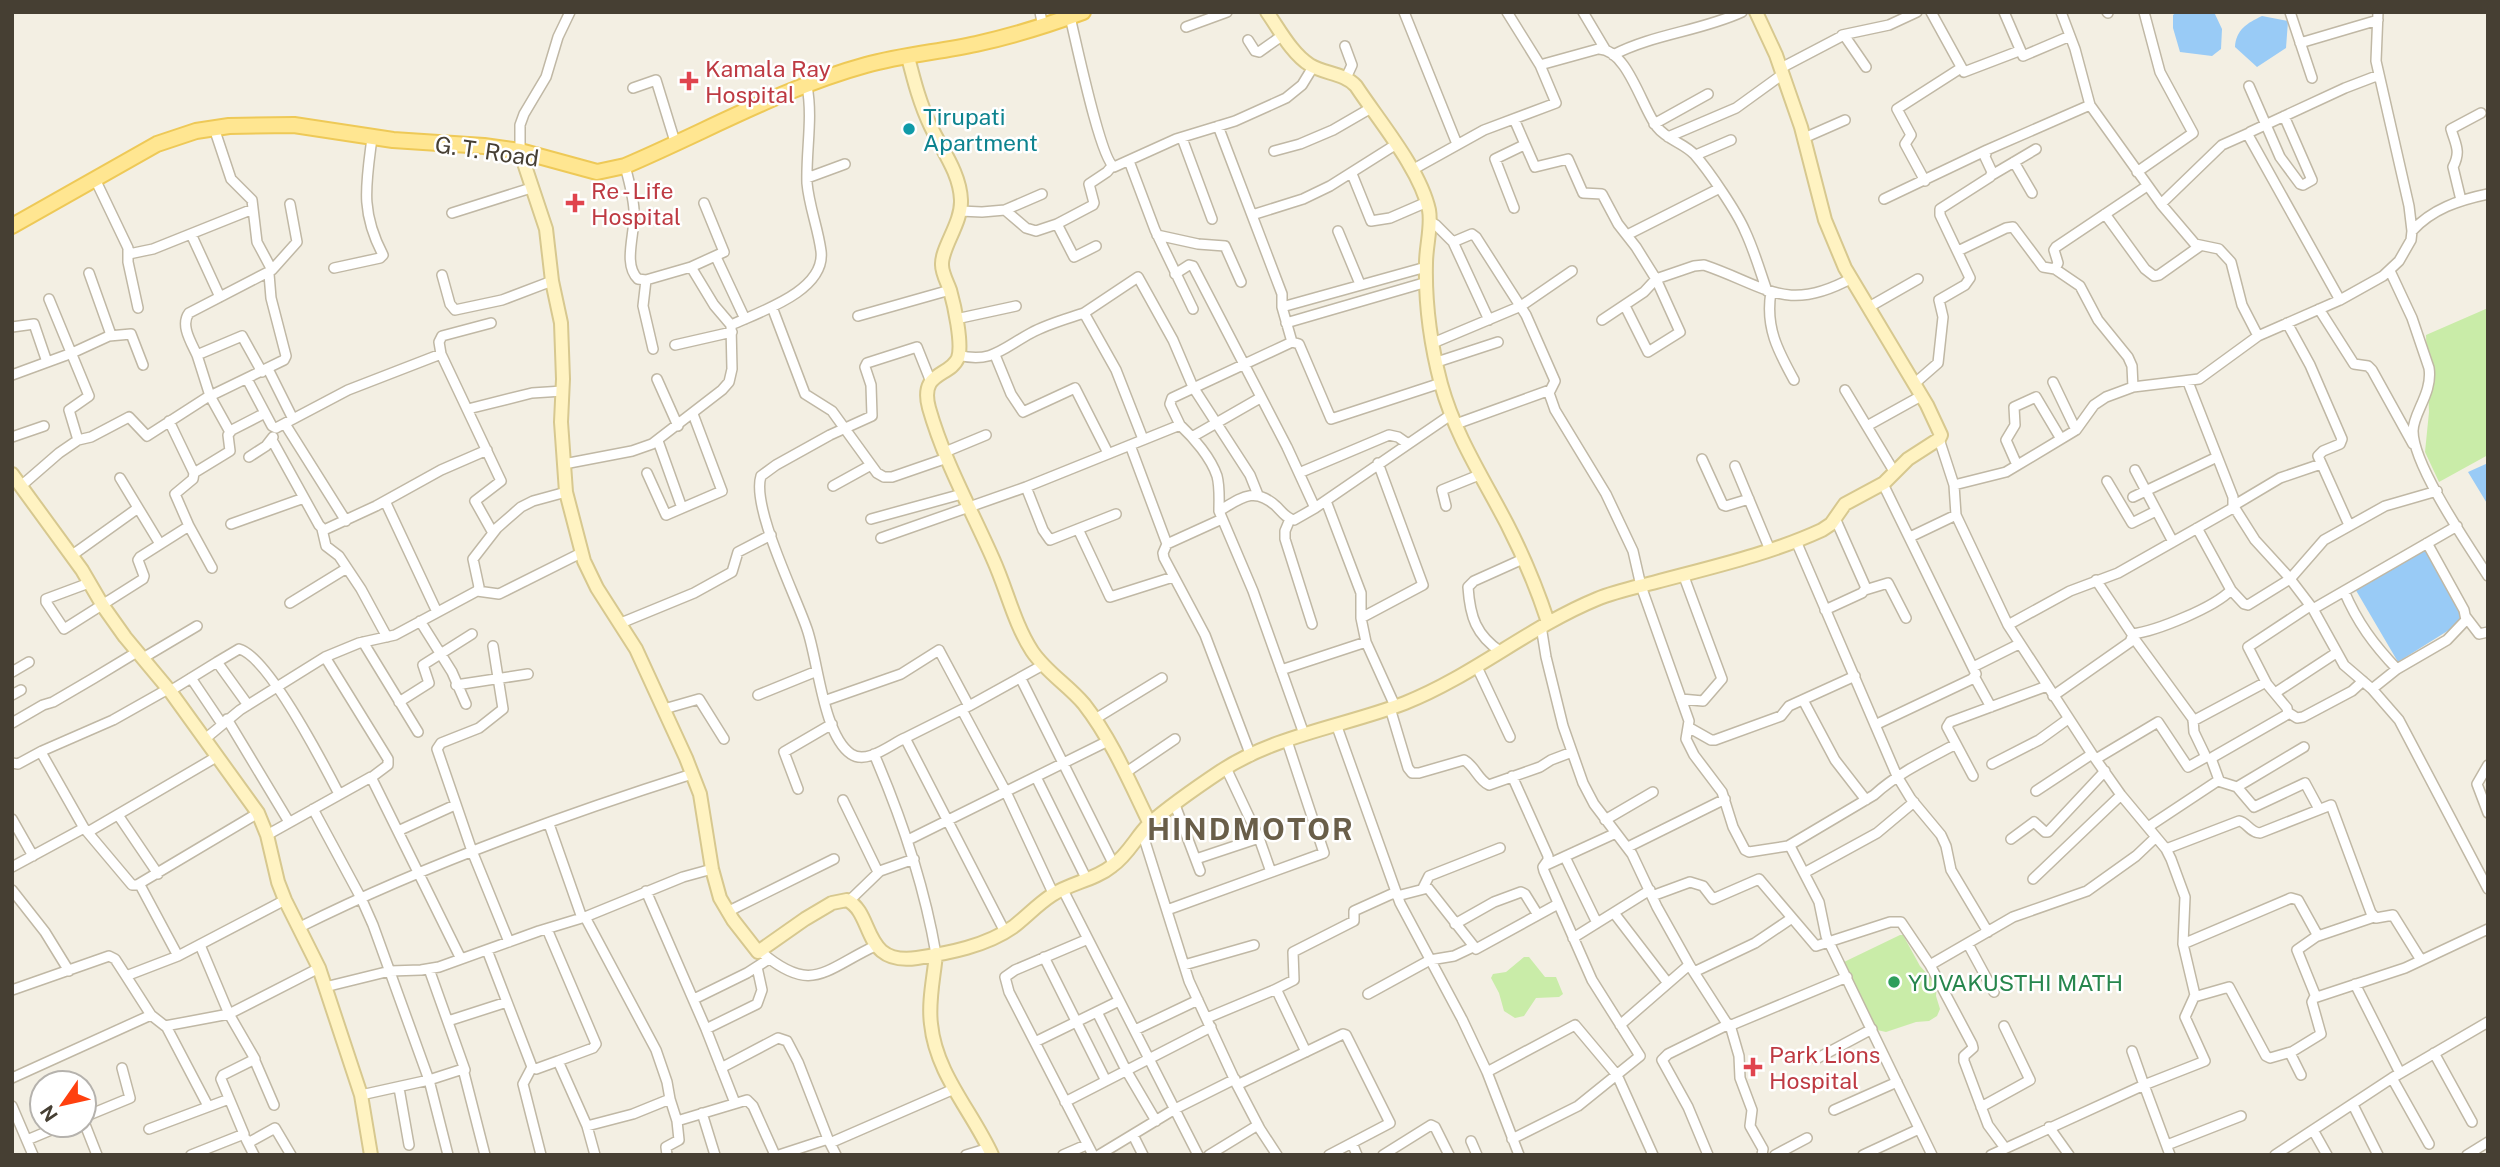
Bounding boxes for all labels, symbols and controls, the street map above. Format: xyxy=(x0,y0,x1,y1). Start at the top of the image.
place label: Kamala Ray Hospital xyxy=(705,55,831,108)
marker: Kamala Ray Hospital xyxy=(679,71,699,91)
place label: Tirupati Apartment xyxy=(923,103,1038,156)
marker: Tirupati Apartment xyxy=(901,121,917,137)
street label: G. T. Road xyxy=(433,130,541,172)
place label: Re - Life Hospital xyxy=(591,177,681,230)
marker: Re - Life Hospital xyxy=(565,193,585,213)
district label: HINDMOTOR xyxy=(1147,811,1355,847)
place label: YUVAKUSTHI MATH xyxy=(1908,969,2123,996)
marker: YUVAKUSTHI MATH xyxy=(1886,974,1902,990)
place label: Park Lions Hospital xyxy=(1769,1041,1880,1094)
marker: Park Lions Hospital xyxy=(1743,1057,1763,1077)
north arrow xyxy=(28,1069,98,1139)
text: N xyxy=(36,1101,62,1126)

